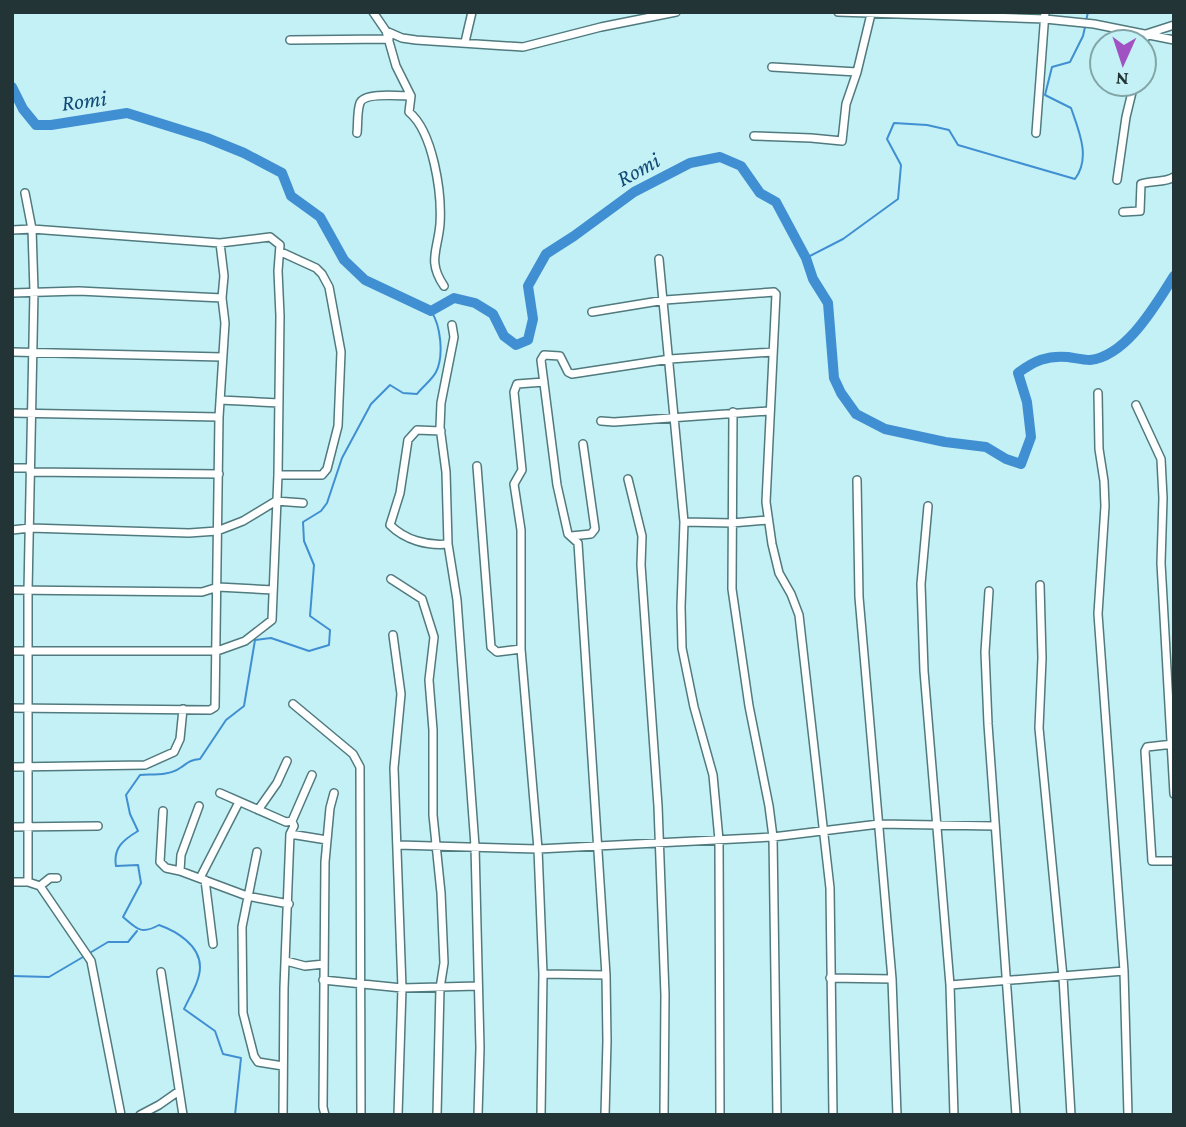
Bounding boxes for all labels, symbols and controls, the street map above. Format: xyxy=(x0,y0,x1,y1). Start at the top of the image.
north arrow xyxy=(1088,28,1158,98)
text: N xyxy=(1115,69,1129,90)
water label: Romi xyxy=(60,84,109,116)
water label: Romi xyxy=(612,146,665,191)

